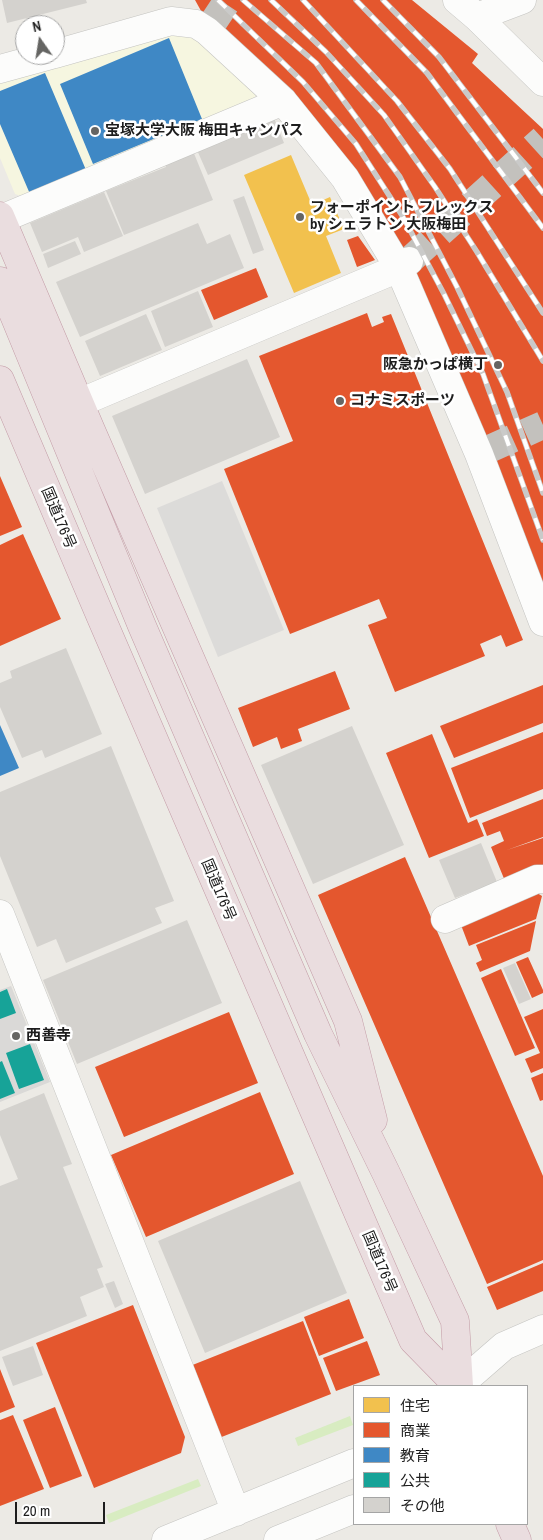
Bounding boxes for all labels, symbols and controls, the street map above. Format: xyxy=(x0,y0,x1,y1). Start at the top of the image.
north arrow xyxy=(15,15,65,65)
text: N xyxy=(31,17,43,36)
place label: 宝塚大学大阪 梅田キャンパス xyxy=(105,122,303,140)
marker: 宝塚大学大阪 梅田キャンパス xyxy=(89,125,101,137)
place label: フォーポイント フレックス by シェラトン 大阪梅田 xyxy=(310,199,493,234)
marker: フォーポイント フレックス by シェラトン 大阪梅田 xyxy=(294,211,306,223)
place label: 阪急かっぱ横丁 xyxy=(383,356,488,374)
marker: 阪急かっぱ横丁 xyxy=(492,359,504,371)
place label: コナミスポーツ xyxy=(350,392,455,410)
marker: コナミスポーツ xyxy=(334,395,346,407)
street label: 国道176号 xyxy=(37,484,79,552)
street label: 国道176号 xyxy=(197,856,239,924)
place label: 西善寺 xyxy=(26,1027,71,1045)
marker: 西善寺 xyxy=(10,1030,22,1042)
street label: 国道176号 xyxy=(358,1228,400,1296)
legend xyxy=(353,1385,528,1525)
text: 住宅 xyxy=(400,1395,430,1416)
text: 商業 xyxy=(400,1420,430,1441)
text: 教育 xyxy=(400,1445,430,1466)
text: 公共 xyxy=(400,1470,430,1491)
scale bar xyxy=(18,1492,108,1524)
text: その他 xyxy=(400,1495,445,1516)
text: 20 m xyxy=(23,1500,50,1521)

